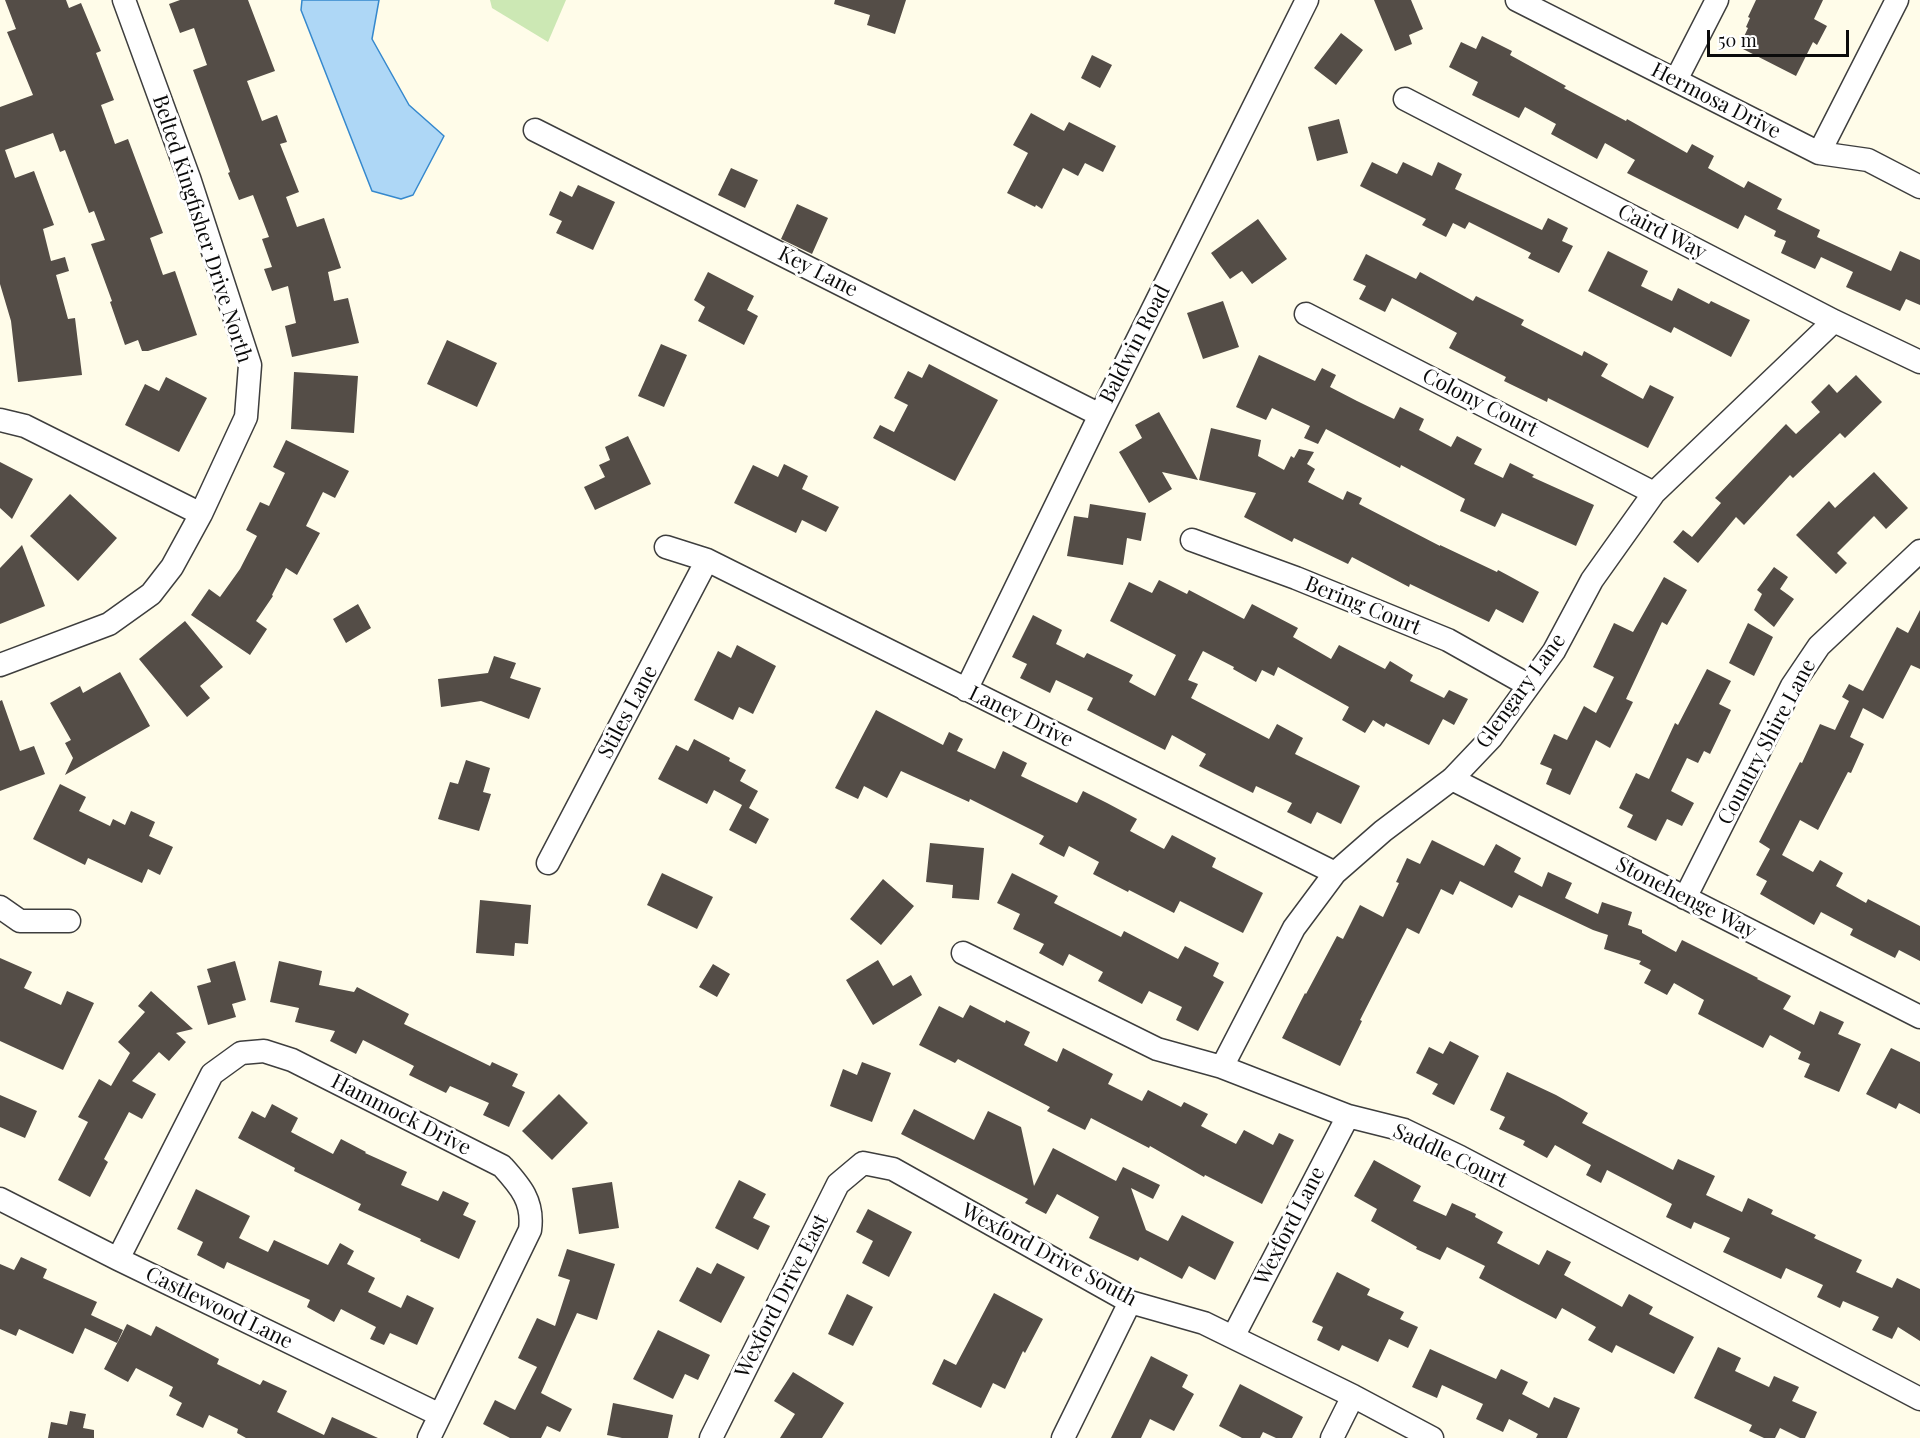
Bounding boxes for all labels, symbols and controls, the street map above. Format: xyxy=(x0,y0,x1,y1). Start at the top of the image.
scale bar xyxy=(1710,18,1852,56)
text: 50 m xyxy=(1718,28,1757,52)
street label: Hermosa Drive xyxy=(1647,58,1785,144)
street label: Belted Kingfisher Drive North xyxy=(147,92,257,366)
street label: Caird Way xyxy=(1613,199,1711,265)
street label: Key Lane xyxy=(774,241,862,303)
street label: Baldwin Road xyxy=(1094,281,1176,407)
street label: Colony Court xyxy=(1418,363,1542,443)
street label: Bering Court xyxy=(1301,571,1425,641)
street label: Glengary Lane xyxy=(1471,629,1571,753)
street label: Country Shire Lane xyxy=(1713,655,1821,829)
street label: Stiles Lane xyxy=(593,661,663,763)
street label: Laney Drive xyxy=(965,681,1077,753)
street label: Stonehenge Way xyxy=(1612,852,1760,944)
street label: Hammock Drive xyxy=(327,1069,475,1161)
street label: Saddle Court xyxy=(1389,1119,1511,1193)
street label: Wexford Lane xyxy=(1249,1163,1331,1289)
street label: Wexford Drive South xyxy=(957,1198,1141,1312)
street label: Wexford Drive East xyxy=(730,1210,834,1382)
street label: Castlewood Lane xyxy=(141,1262,297,1354)

